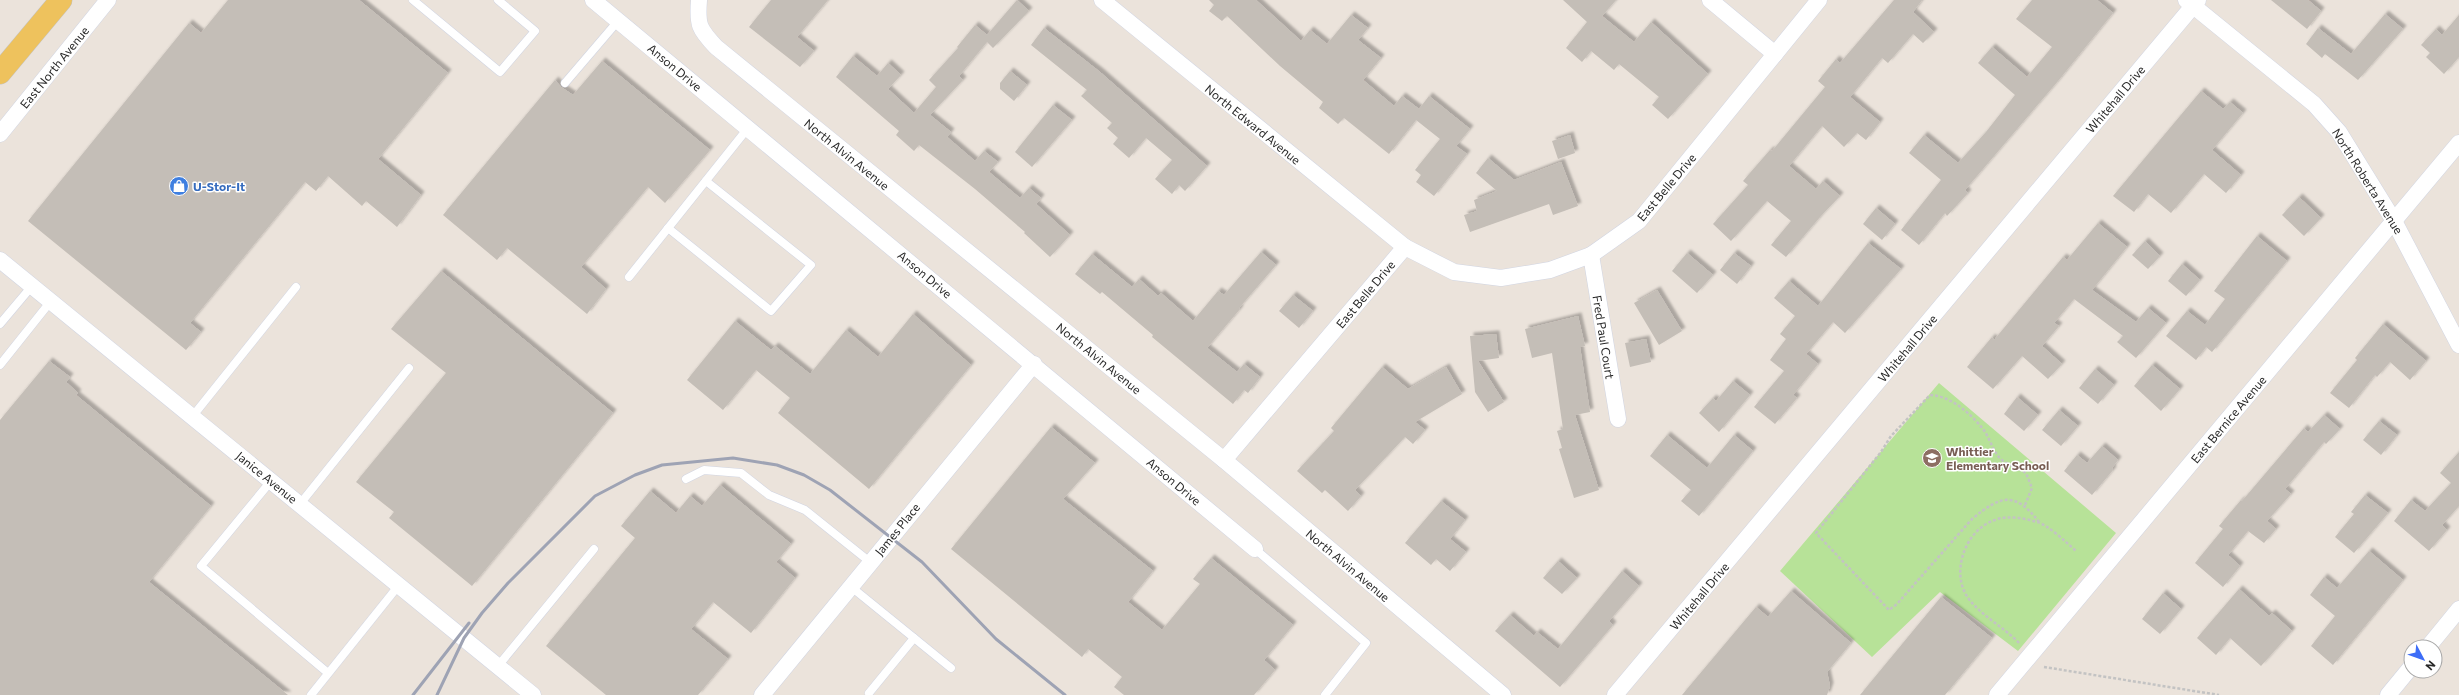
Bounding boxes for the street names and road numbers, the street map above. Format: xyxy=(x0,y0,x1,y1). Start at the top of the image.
street label: East North Avenue xyxy=(17,23,91,111)
street label: Anson Drive xyxy=(645,40,705,94)
street label: Whitehall Drive xyxy=(2083,62,2147,136)
street label: North Edward Avenue xyxy=(1202,81,1304,167)
street label: North Alvin Avenue xyxy=(802,116,892,192)
street label: North Roberta Avenue xyxy=(2330,126,2406,236)
street label: East Belle Drive xyxy=(1634,150,1698,224)
street label: Anson Drive xyxy=(895,247,955,301)
street label: East Belle Drive xyxy=(1333,257,1397,331)
street label: Fred Paul Court xyxy=(1590,294,1618,380)
street label: Whitehall Drive xyxy=(1875,311,1939,385)
street label: North Alvin Avenue xyxy=(1054,320,1144,396)
street label: East Bernice Avenue xyxy=(2187,373,2269,465)
street label: Janice Avenue xyxy=(233,448,300,507)
street label: Anson Drive xyxy=(1144,454,1204,508)
street label: James Place xyxy=(872,500,923,559)
street label: North Alvin Avenue xyxy=(1303,526,1393,604)
street label: Whitehall Drive xyxy=(1667,559,1731,633)

